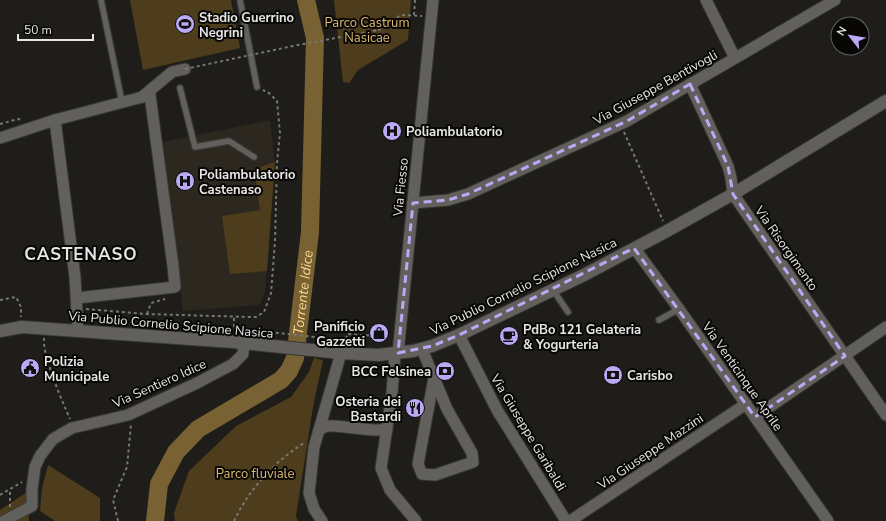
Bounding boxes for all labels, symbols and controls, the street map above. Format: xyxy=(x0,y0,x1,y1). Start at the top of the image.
place label: Stadio Guerrino Negrini xyxy=(199,9,294,42)
sports icon: Stadio Guerrino Negrini xyxy=(174,13,196,35)
park label: Parco Castrum Nasicae xyxy=(324,14,410,47)
scale bar xyxy=(18,16,93,42)
north arrow xyxy=(830,16,870,56)
text: 50 m xyxy=(24,22,52,38)
text: N xyxy=(833,24,850,38)
street label: Via Giuseppe Bentivogli xyxy=(589,46,721,130)
hospital icon: Poliambulatorio xyxy=(381,120,403,142)
place label: Poliambulatorio xyxy=(406,123,503,141)
street label: Via Fiesso xyxy=(389,157,413,218)
place label: Poliambulatorio Castenaso xyxy=(199,166,296,199)
hospital icon: Poliambulatorio Castenaso xyxy=(174,170,196,192)
street label: Via Risorgimento xyxy=(750,202,822,295)
street label: Via Publio Cornelio Scipione Nasica xyxy=(426,234,620,341)
district label: CASTENASO xyxy=(24,243,138,266)
water label: Torrente Idice xyxy=(289,249,318,336)
street label: Via Publio Cornelio Scipione Nasica xyxy=(67,307,274,343)
place label: Panificio Gazzetti xyxy=(314,318,365,351)
street label: Via Venticinque Aprile xyxy=(697,318,787,435)
place label: PdBo 121 Gelateria & Yogurteria xyxy=(523,321,641,354)
shop icon: Panificio Gazzetti xyxy=(368,322,390,344)
cafe icon: PdBo 121 Gelateria & Yogurteria xyxy=(498,325,520,347)
place label: Polizia Municipale xyxy=(44,353,109,386)
street label: Via Sentiero Idice xyxy=(109,355,209,413)
public building icon: Polizia Municipale xyxy=(19,357,41,379)
bank icon: BCC Felsinea xyxy=(434,360,456,382)
place label: BCC Felsinea xyxy=(352,363,431,381)
bank icon: Carisbo xyxy=(602,364,624,386)
place label: Carisbo xyxy=(627,367,673,385)
street label: Via Giuseppe Garibaldi xyxy=(486,370,570,494)
place label: Osteria dei Bastardi xyxy=(335,393,401,426)
restaurant icon: Osteria dei Bastardi xyxy=(404,397,426,419)
street label: Via Giuseppe Mazzini xyxy=(593,410,707,495)
park label: Parco fluviale xyxy=(216,465,294,483)

